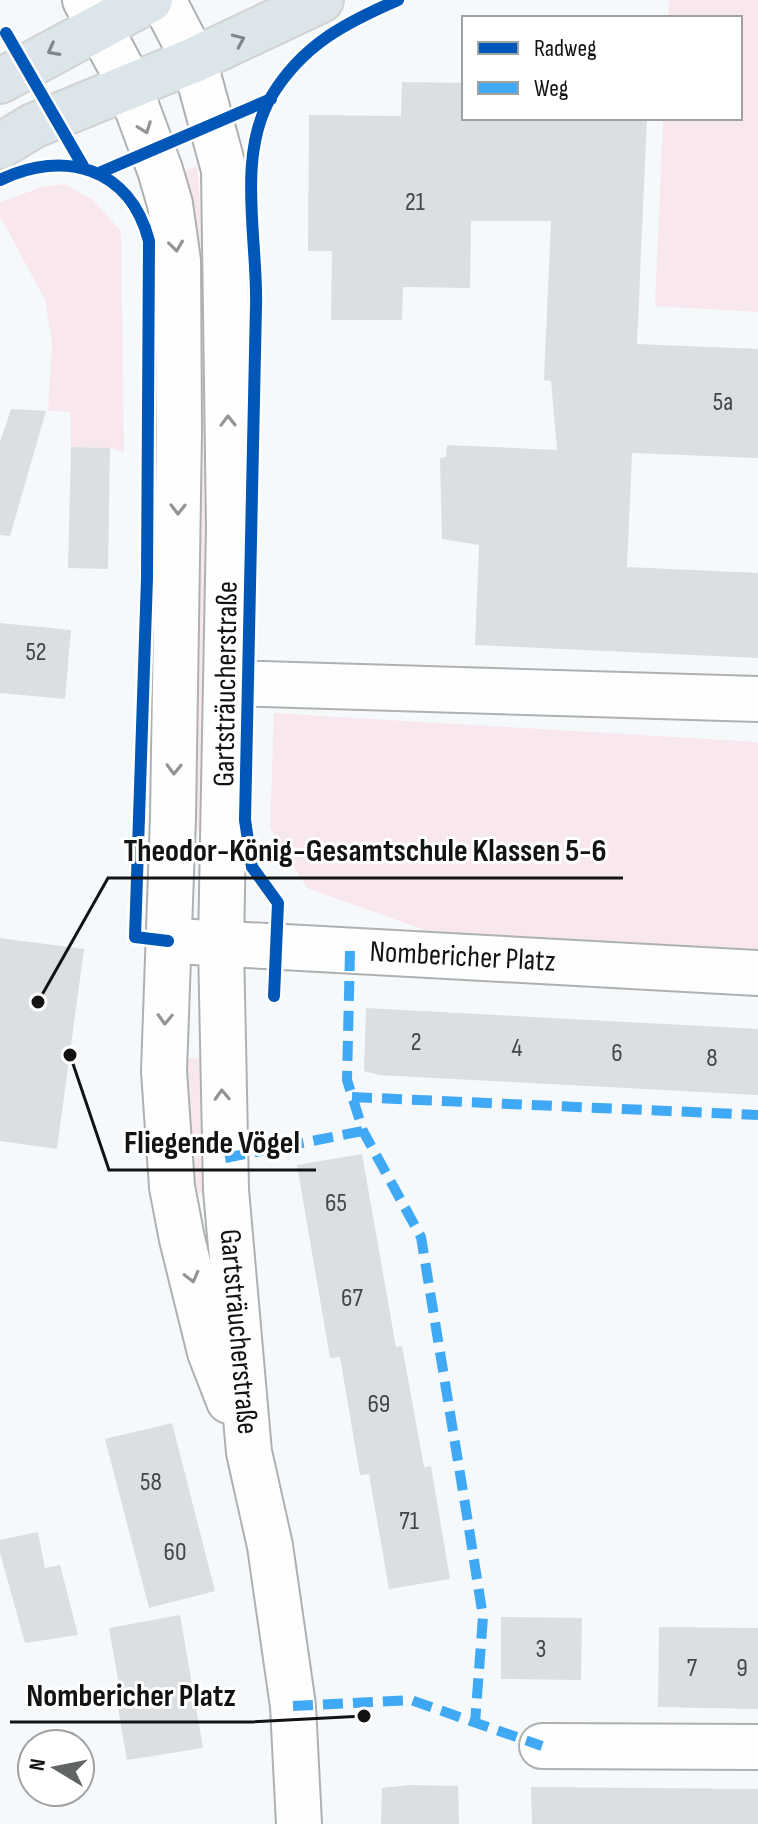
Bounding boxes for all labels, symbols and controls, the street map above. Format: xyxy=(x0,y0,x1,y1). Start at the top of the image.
legend xyxy=(462,16,742,120)
one-way arrow xyxy=(231,33,245,49)
text: Radweg xyxy=(534,34,597,63)
one-way arrow xyxy=(47,41,62,56)
text: Weg xyxy=(534,74,568,103)
one-way arrow xyxy=(135,120,152,134)
house number: 21 xyxy=(405,187,425,218)
one-way arrow xyxy=(167,240,184,253)
house number: 5a xyxy=(713,387,733,418)
one-way arrow xyxy=(219,414,236,427)
one-way arrow xyxy=(169,503,187,516)
street label: Gartsträucherstraße xyxy=(206,581,246,787)
house number: 52 xyxy=(25,637,47,668)
one-way arrow xyxy=(165,763,183,776)
callout: Theodor-König-Gesamtschule Klassen 5-6 xyxy=(108,822,623,878)
text: Theodor-König-Gesamtschule Klassen 5-6 xyxy=(123,832,607,871)
street label: Nombericher Platz xyxy=(369,934,557,980)
one-way arrow xyxy=(157,1013,174,1026)
house number: 2 xyxy=(411,1027,421,1058)
house number: 4 xyxy=(512,1033,523,1064)
house number: 6 xyxy=(611,1038,623,1069)
house number: 8 xyxy=(706,1043,718,1074)
one-way arrow xyxy=(214,1088,231,1101)
callout: Fliegende Vögel xyxy=(109,1114,316,1170)
text: Fliegende Vögel xyxy=(124,1124,300,1163)
house number: 65 xyxy=(325,1188,347,1219)
street label: Gartsträucherstraße xyxy=(212,1228,265,1436)
one-way arrow xyxy=(182,1270,199,1283)
house number: 67 xyxy=(341,1283,363,1314)
house number: 69 xyxy=(368,1389,390,1420)
house number: 58 xyxy=(140,1467,162,1498)
house number: 71 xyxy=(399,1506,419,1537)
house number: 60 xyxy=(164,1537,186,1568)
house number: 3 xyxy=(536,1634,546,1665)
house number: 7 xyxy=(687,1653,698,1684)
house number: 9 xyxy=(736,1653,748,1684)
callout: Nombericher Platz xyxy=(10,1666,251,1722)
text: Nombericher Platz xyxy=(26,1677,236,1716)
north arrow xyxy=(16,1728,96,1808)
text: N xyxy=(23,1757,52,1773)

